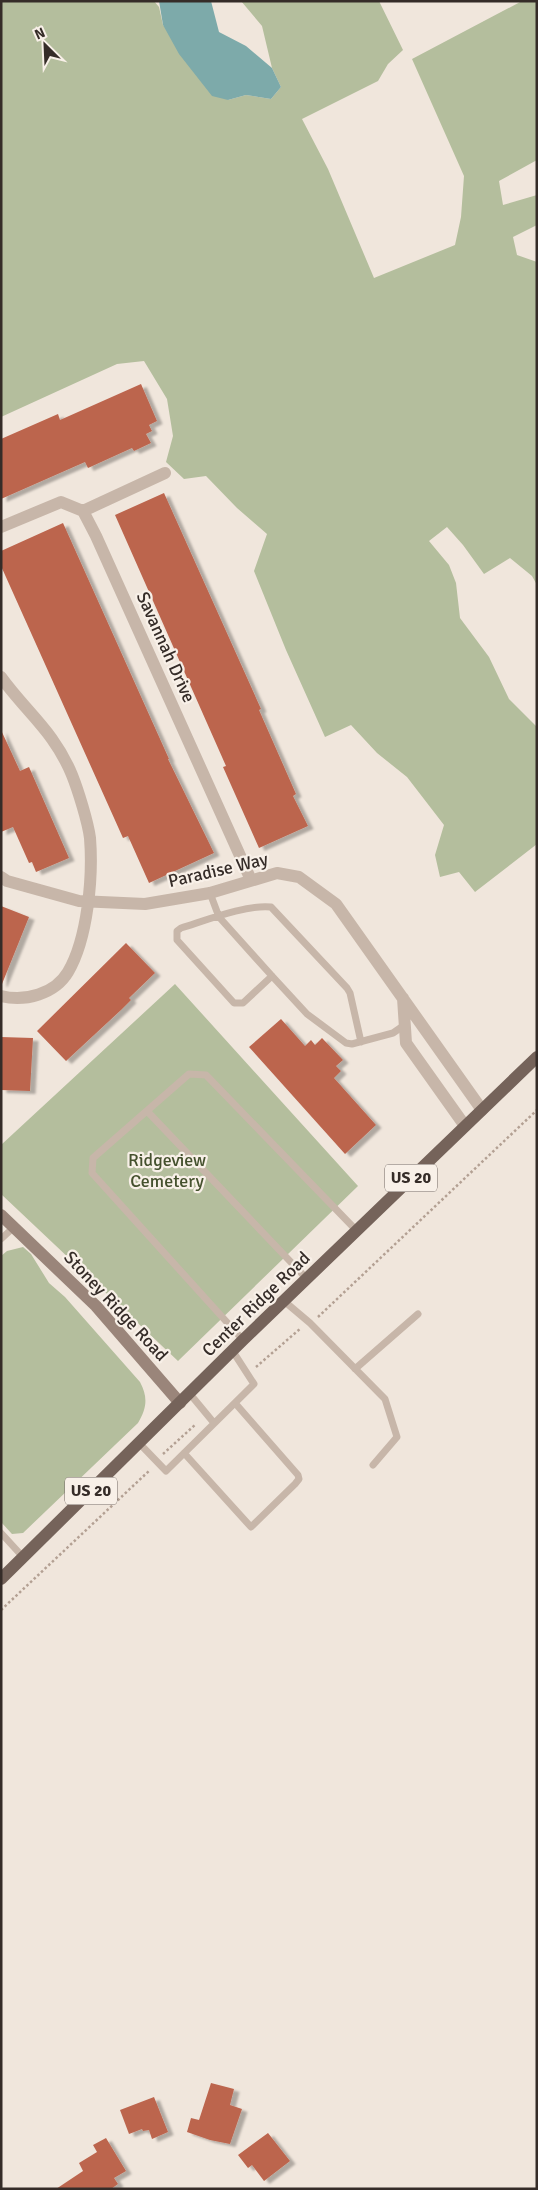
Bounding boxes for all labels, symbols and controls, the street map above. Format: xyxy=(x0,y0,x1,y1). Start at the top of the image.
north arrow xyxy=(20,20,70,70)
text: N xyxy=(32,24,48,43)
street label: Savannah Drive xyxy=(132,588,200,706)
street label: Paradise Way xyxy=(166,848,271,892)
park label: Ridgeview Cemetery xyxy=(128,1149,206,1192)
road number: US 20 xyxy=(385,1164,437,1192)
street label: Stoney Ridge Road xyxy=(59,1246,173,1366)
street label: Center Ridge Road xyxy=(197,1247,315,1361)
road number: US 20 xyxy=(65,1478,117,1504)

